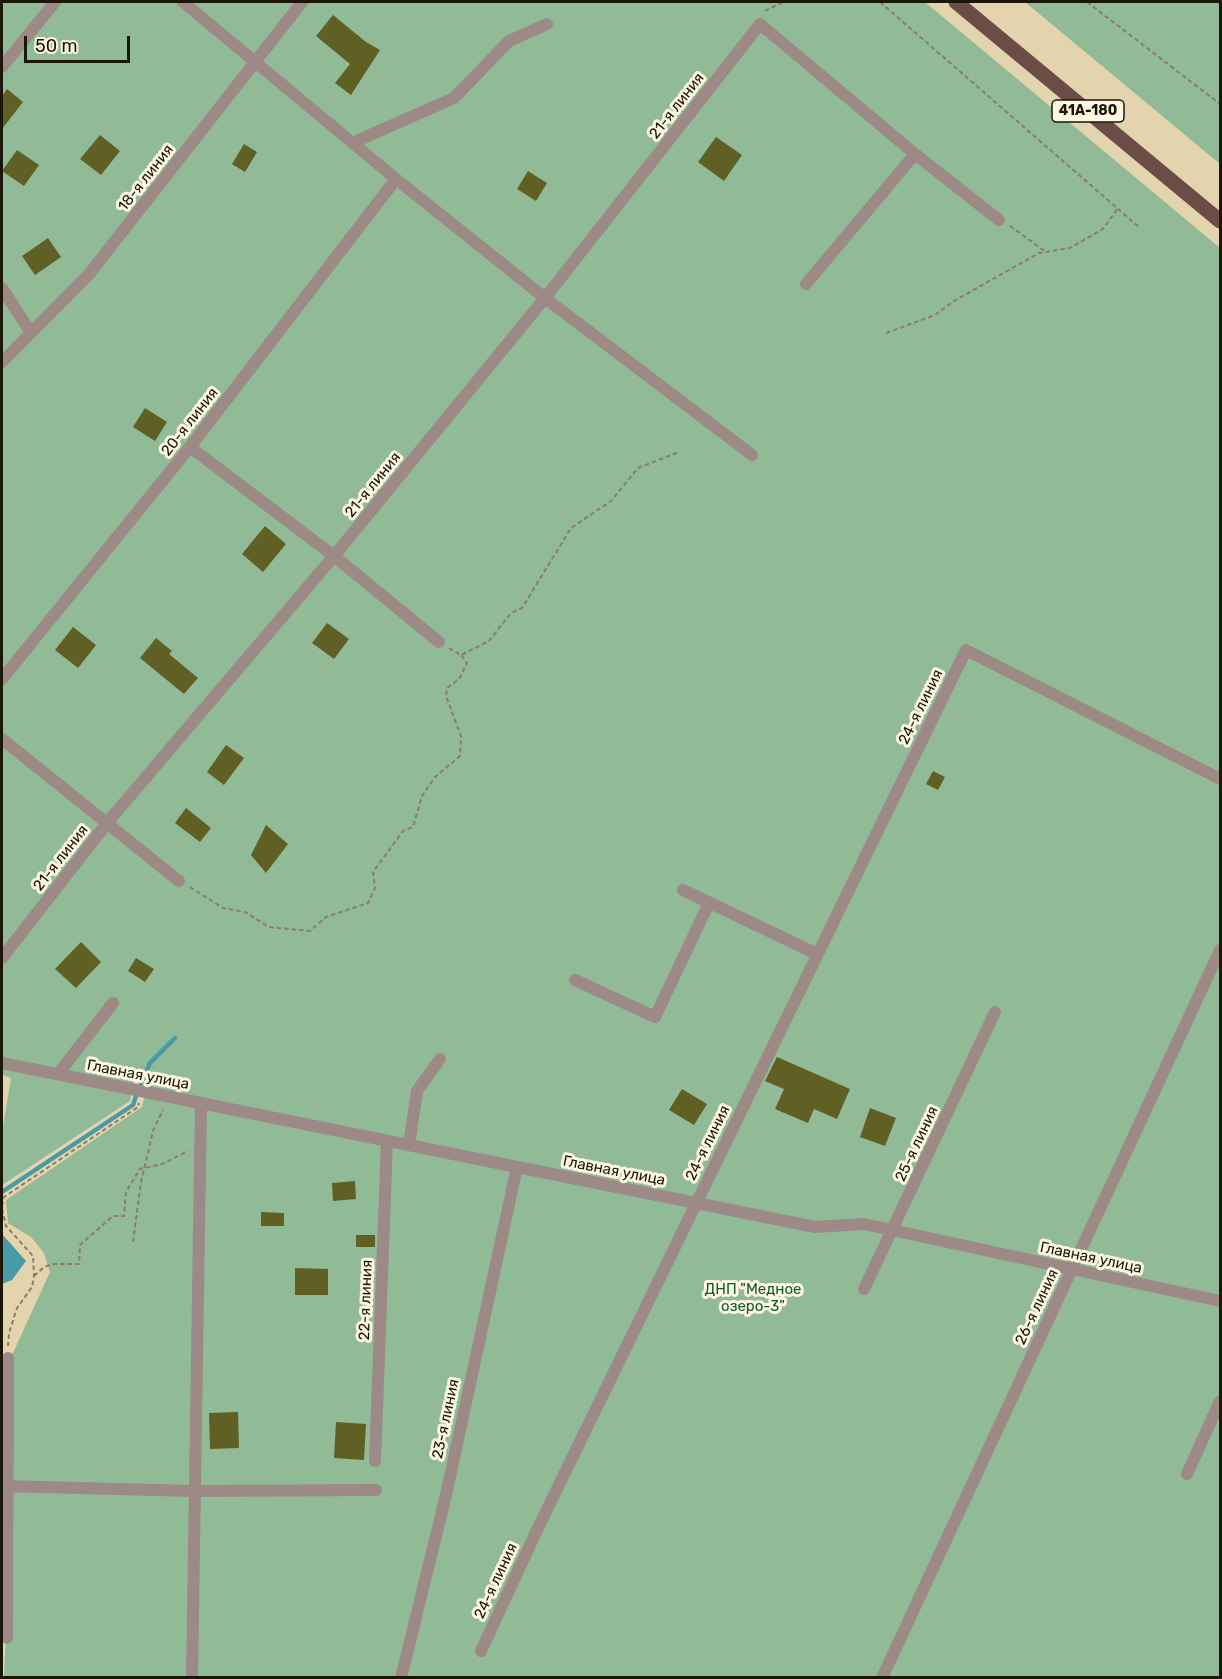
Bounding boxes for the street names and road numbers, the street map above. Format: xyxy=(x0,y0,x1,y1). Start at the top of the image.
street label: 21-я линия xyxy=(646,69,708,143)
road number: 41А-180 xyxy=(1052,100,1124,122)
street label: 18-я линия xyxy=(114,141,178,215)
street label: 20-я линия xyxy=(158,384,222,460)
street label: 21-я линия xyxy=(341,449,405,521)
street label: 24-я линия xyxy=(895,666,947,748)
street label: 21-я линия xyxy=(30,821,92,895)
street label: Главная улица xyxy=(85,1056,191,1094)
street label: 24-я линия xyxy=(682,1102,734,1184)
street label: 25-я линия xyxy=(892,1103,942,1185)
street label: Главная улица xyxy=(561,1152,667,1190)
street label: Главная улица xyxy=(1038,1238,1144,1278)
street label: 22-я линия xyxy=(356,1259,376,1341)
street label: 26-я линия xyxy=(1012,1266,1062,1348)
street label: 23-я линия xyxy=(429,1377,463,1461)
street label: 24-я линия xyxy=(471,1540,521,1622)

